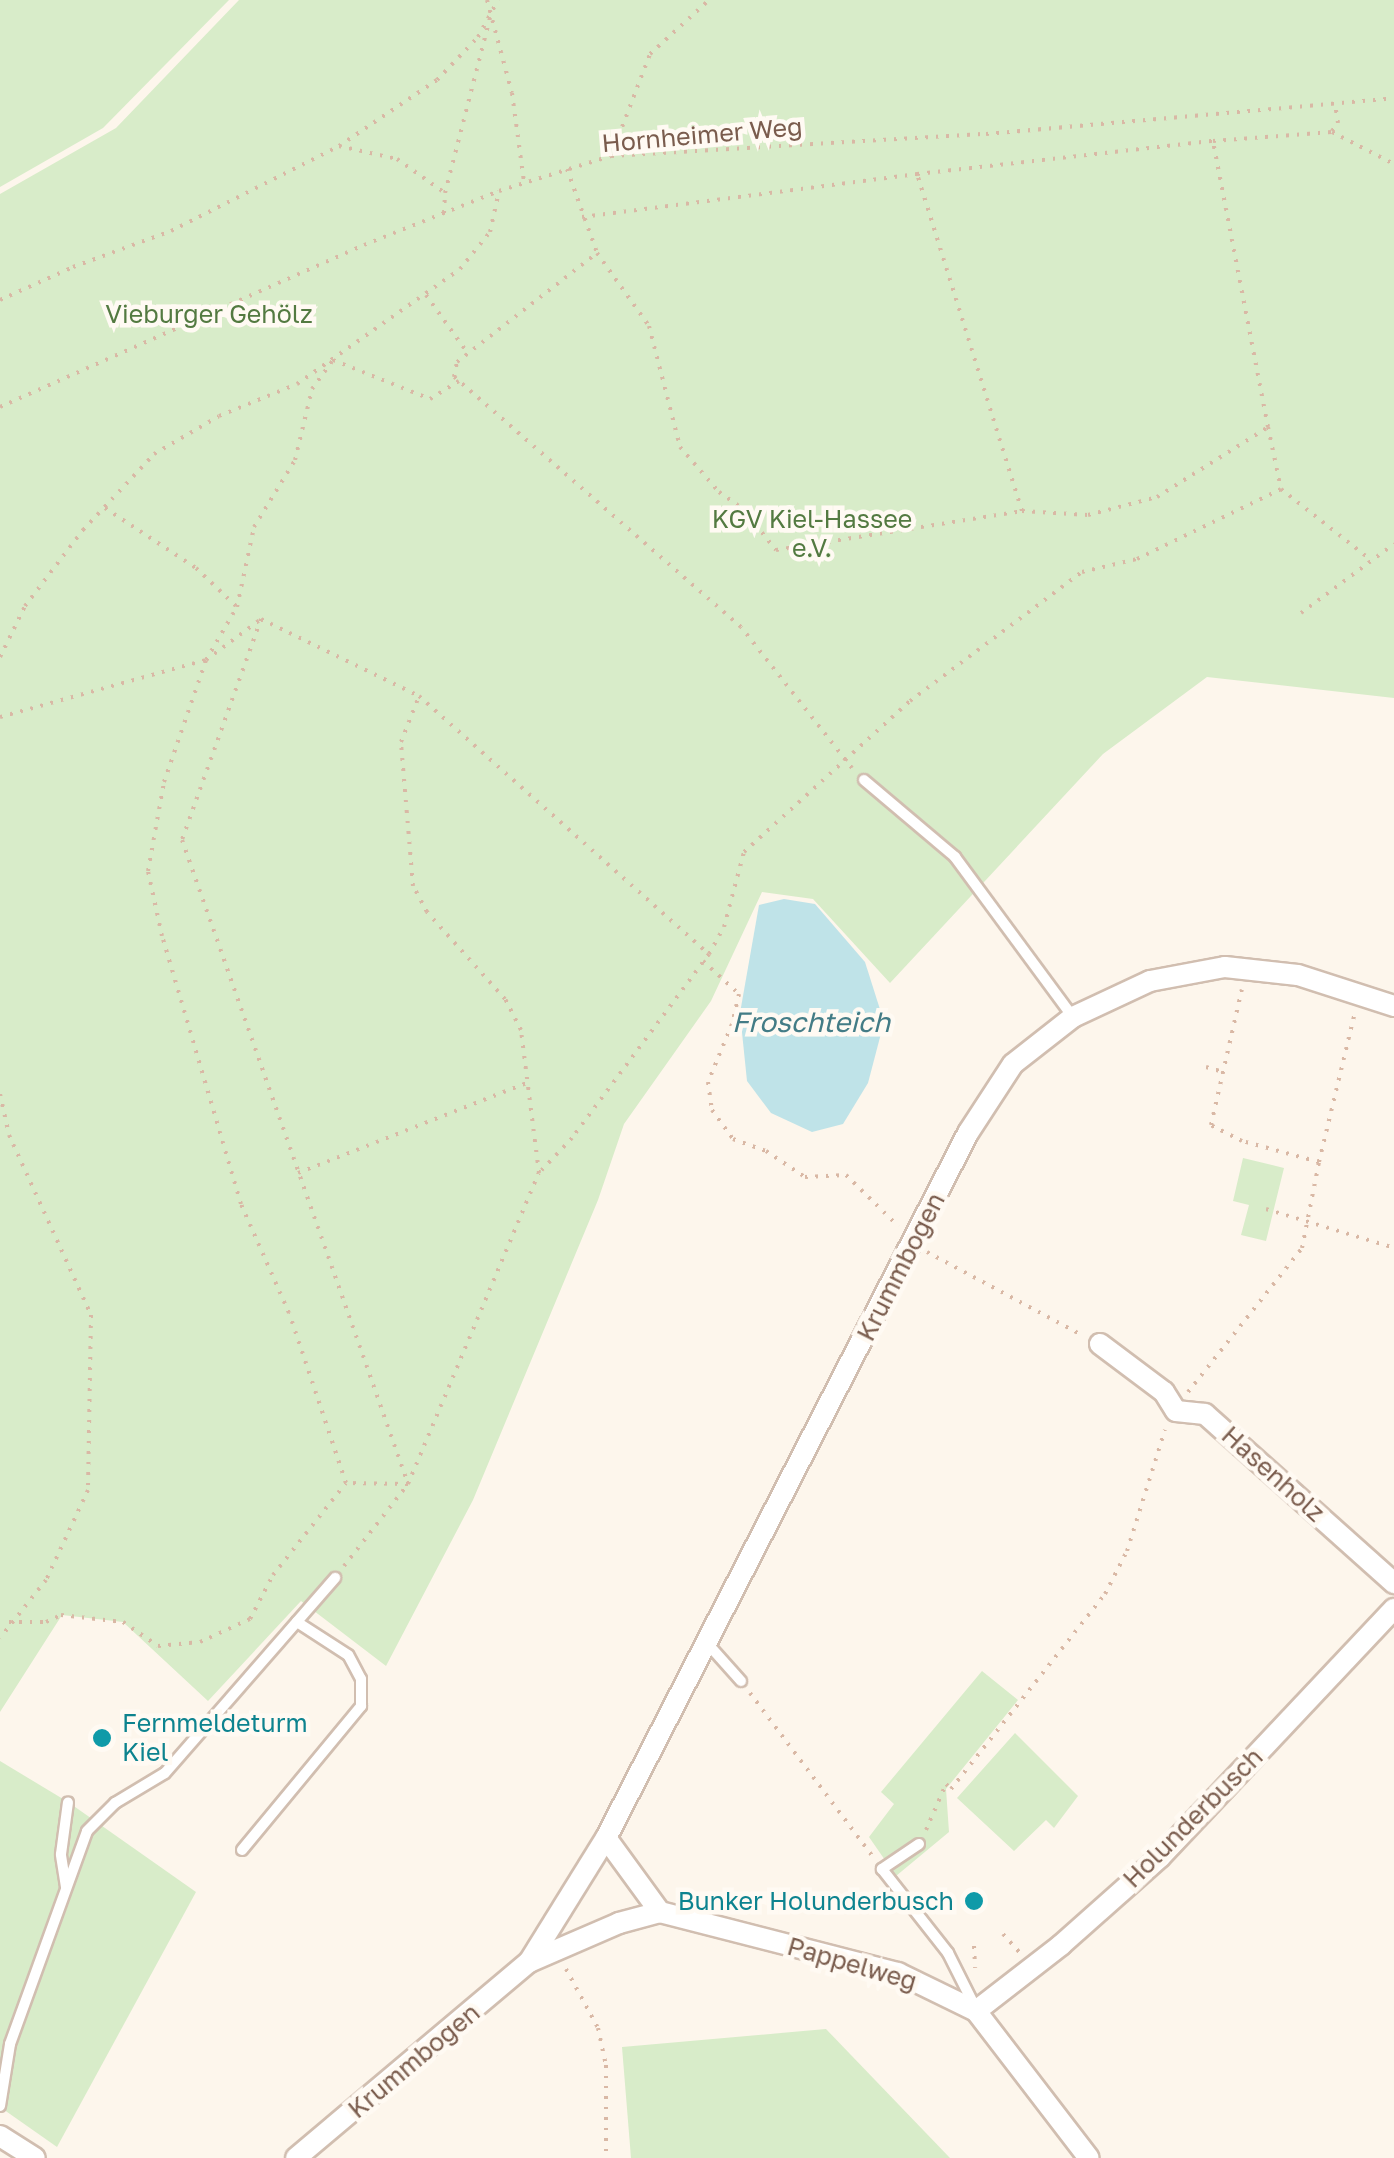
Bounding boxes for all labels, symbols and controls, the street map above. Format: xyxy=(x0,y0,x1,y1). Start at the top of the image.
street label: Hornheimer Weg xyxy=(600,111,804,159)
park label: Vieburger Gehölz xyxy=(105,299,313,329)
park label: KGV Kiel-Hassee e.V. xyxy=(712,505,912,564)
water label: Froschteich xyxy=(732,1005,890,1039)
street label: Krummbogen xyxy=(851,1188,951,1346)
street label: Hasenholz xyxy=(1216,1420,1330,1528)
place label: Fernmeldeturm Kiel xyxy=(122,1709,307,1768)
marker: Fernmeldeturm Kiel xyxy=(91,1727,113,1749)
street label: Holunderbusch xyxy=(1117,1742,1269,1894)
place label: Bunker Holunderbusch xyxy=(678,1886,954,1916)
marker: Bunker Holunderbusch xyxy=(963,1890,985,1912)
street label: Pappelweg xyxy=(784,1931,920,1997)
street label: Krummbogen xyxy=(342,1997,486,2125)

